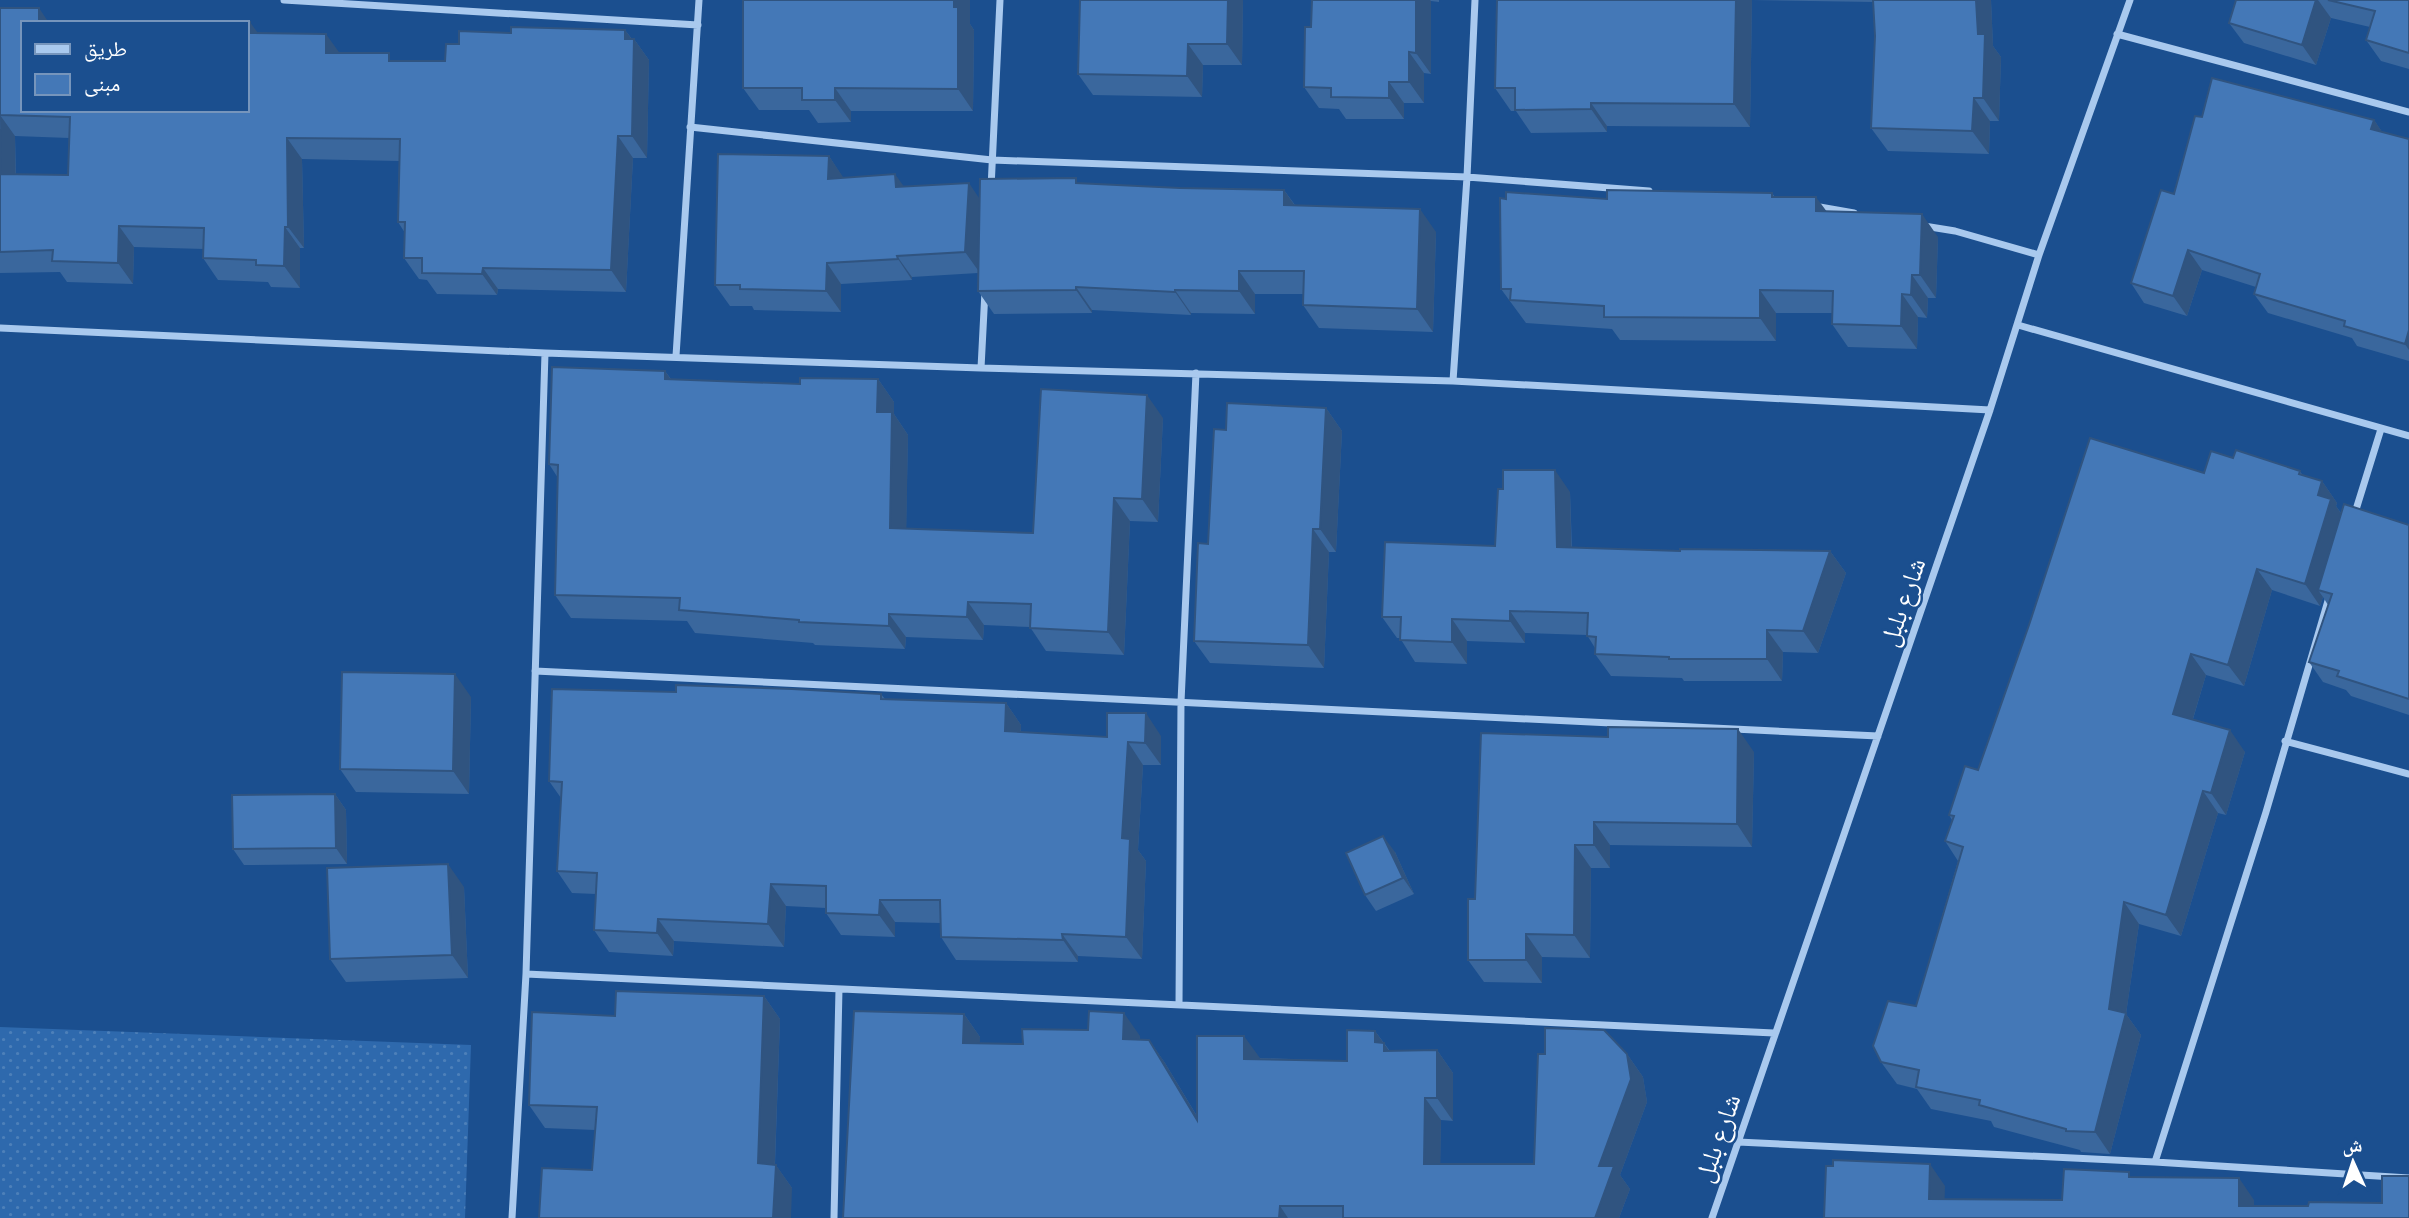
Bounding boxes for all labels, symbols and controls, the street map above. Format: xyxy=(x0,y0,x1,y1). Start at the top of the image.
legend xyxy=(21,21,248,112)
text: طريق xyxy=(84,35,127,62)
text: مبنى xyxy=(84,70,120,97)
street label: شارع بلبل xyxy=(1872,553,1932,651)
street label: شارع بلبل xyxy=(1687,1089,1747,1187)
north arrow xyxy=(2318,1127,2388,1197)
text: ش xyxy=(2341,1133,2363,1158)

